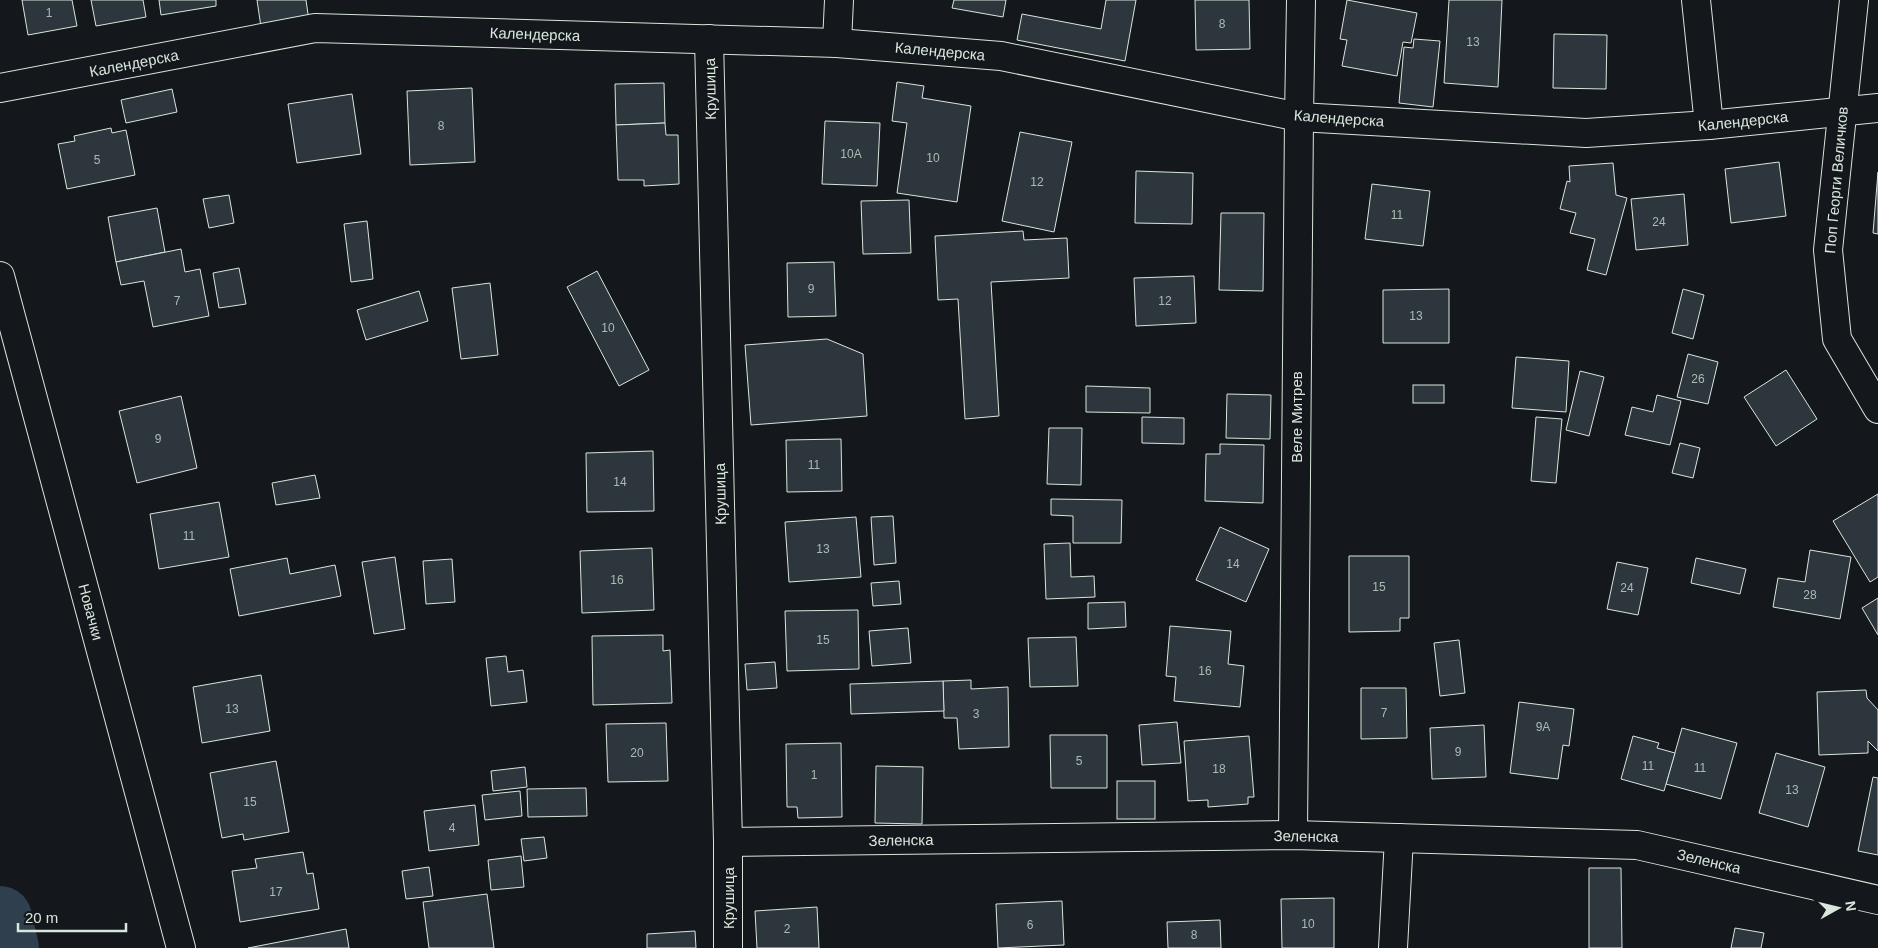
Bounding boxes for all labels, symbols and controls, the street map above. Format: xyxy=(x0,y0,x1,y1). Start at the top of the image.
house number: 1 xyxy=(46,6,53,20)
house number: 8 xyxy=(1219,17,1226,31)
street label: Календерска xyxy=(489,24,581,44)
house number: 13 xyxy=(1466,35,1480,49)
street label: Календерска xyxy=(894,39,987,63)
street label: Календерска xyxy=(88,46,181,80)
street label: Крушица xyxy=(701,57,719,120)
street label: Календерска xyxy=(1293,106,1385,130)
street label: Поп Георги Величков xyxy=(1821,106,1851,254)
street label: Календерска xyxy=(1697,108,1790,134)
house number: 8 xyxy=(438,119,445,133)
house number: 10А xyxy=(840,147,862,161)
house number: 10 xyxy=(926,151,940,165)
house number: 5 xyxy=(94,153,101,167)
house number: 12 xyxy=(1030,175,1044,189)
house number: 11 xyxy=(1391,208,1404,222)
house number: 24 xyxy=(1652,215,1666,229)
house number: 9 xyxy=(808,282,815,296)
house number: 7 xyxy=(174,294,181,308)
house number: 12 xyxy=(1158,294,1172,308)
house number: 13 xyxy=(1409,309,1423,323)
house number: 10 xyxy=(601,321,615,335)
street label: Веле Митрев xyxy=(1288,371,1305,463)
house number: 26 xyxy=(1691,372,1705,386)
house number: 9 xyxy=(155,432,162,446)
house number: 11 xyxy=(808,458,821,472)
street label: Крушица xyxy=(711,462,729,525)
house number: 14 xyxy=(613,475,627,489)
house number: 11 xyxy=(183,529,196,543)
house number: 13 xyxy=(816,542,830,556)
house number: 14 xyxy=(1226,557,1240,571)
house number: 16 xyxy=(610,573,624,587)
house number: 15 xyxy=(1372,580,1386,594)
house number: 24 xyxy=(1620,581,1634,595)
street label: Новачки xyxy=(75,582,107,642)
house number: 28 xyxy=(1803,588,1817,602)
house number: 15 xyxy=(816,633,830,647)
house number: 16 xyxy=(1198,664,1212,678)
house number: 13 xyxy=(225,702,239,716)
house number: 7 xyxy=(1381,706,1388,720)
house number: 3 xyxy=(973,707,980,721)
house number: 9А xyxy=(1536,720,1550,734)
house number: 9 xyxy=(1455,745,1462,759)
house number: 20 xyxy=(630,746,644,760)
house number: 5 xyxy=(1076,754,1083,768)
house number: 11 xyxy=(1642,759,1655,773)
house number: 11 xyxy=(1694,761,1707,775)
house number: 18 xyxy=(1212,762,1226,776)
house number: 1 xyxy=(811,768,818,782)
house number: 13 xyxy=(1785,783,1799,797)
house number: 15 xyxy=(243,795,257,809)
house number: 4 xyxy=(449,821,456,835)
street label: Зеленска xyxy=(1273,827,1339,845)
street label: Зеленска xyxy=(868,831,934,849)
street label: Зеленска xyxy=(1675,845,1743,877)
street label: Крушица xyxy=(720,866,737,929)
north arrow xyxy=(1813,883,1863,933)
house number: 17 xyxy=(269,885,283,899)
scale bar xyxy=(18,900,125,932)
text: N xyxy=(1842,900,1860,912)
text: 20 m xyxy=(25,909,58,926)
house number: 10 xyxy=(1301,917,1315,931)
house number: 6 xyxy=(1027,918,1034,932)
house number: 2 xyxy=(784,922,791,936)
house number: 8 xyxy=(1191,928,1198,942)

